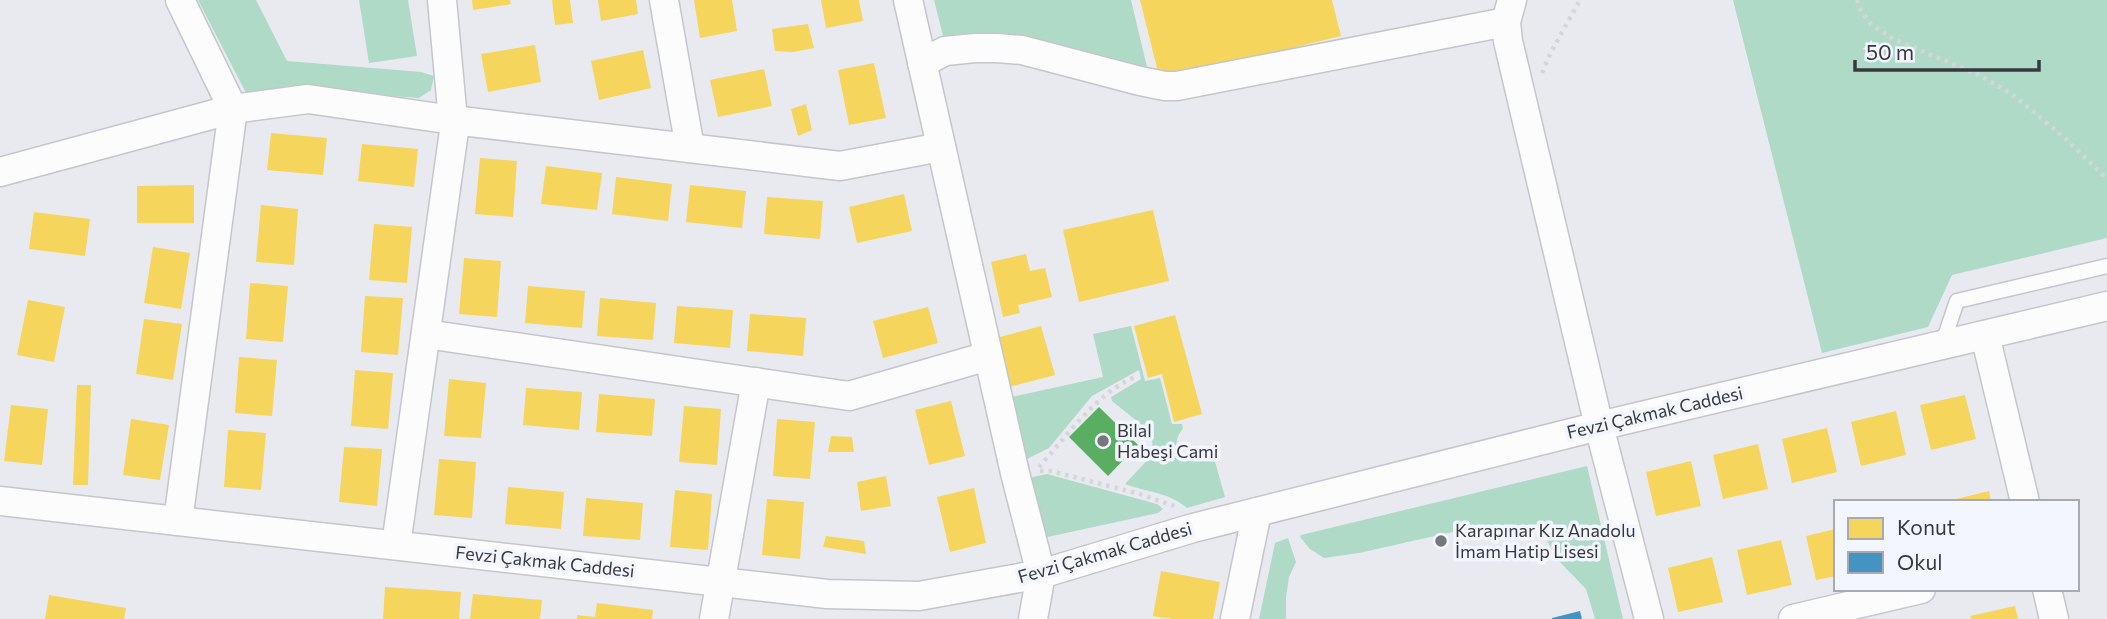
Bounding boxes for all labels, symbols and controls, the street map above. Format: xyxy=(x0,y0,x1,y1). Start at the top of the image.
scale bar xyxy=(1855,28,2039,72)
text: 50 m xyxy=(1866,39,1914,64)
street label: Fevzi Çakmak Caddesi xyxy=(1565,381,1745,443)
place label: Bilal Habeşi Cami xyxy=(1117,419,1218,462)
marker: Bilal Habeşi Cami xyxy=(1095,433,1111,449)
legend xyxy=(1834,500,2079,591)
text: Konut xyxy=(1897,514,1955,539)
street label: Fevzi Çakmak Caddesi xyxy=(1015,517,1194,587)
place label: Karapınar Kız Anadolu İmam Hatip Lisesi xyxy=(1455,519,1636,562)
marker: Karapınar Kız Anadolu İmam Hatip Lisesi xyxy=(1433,533,1449,549)
street label: Fevzi Çakmak Caddesi xyxy=(454,541,636,581)
text: Okul xyxy=(1897,549,1943,574)

